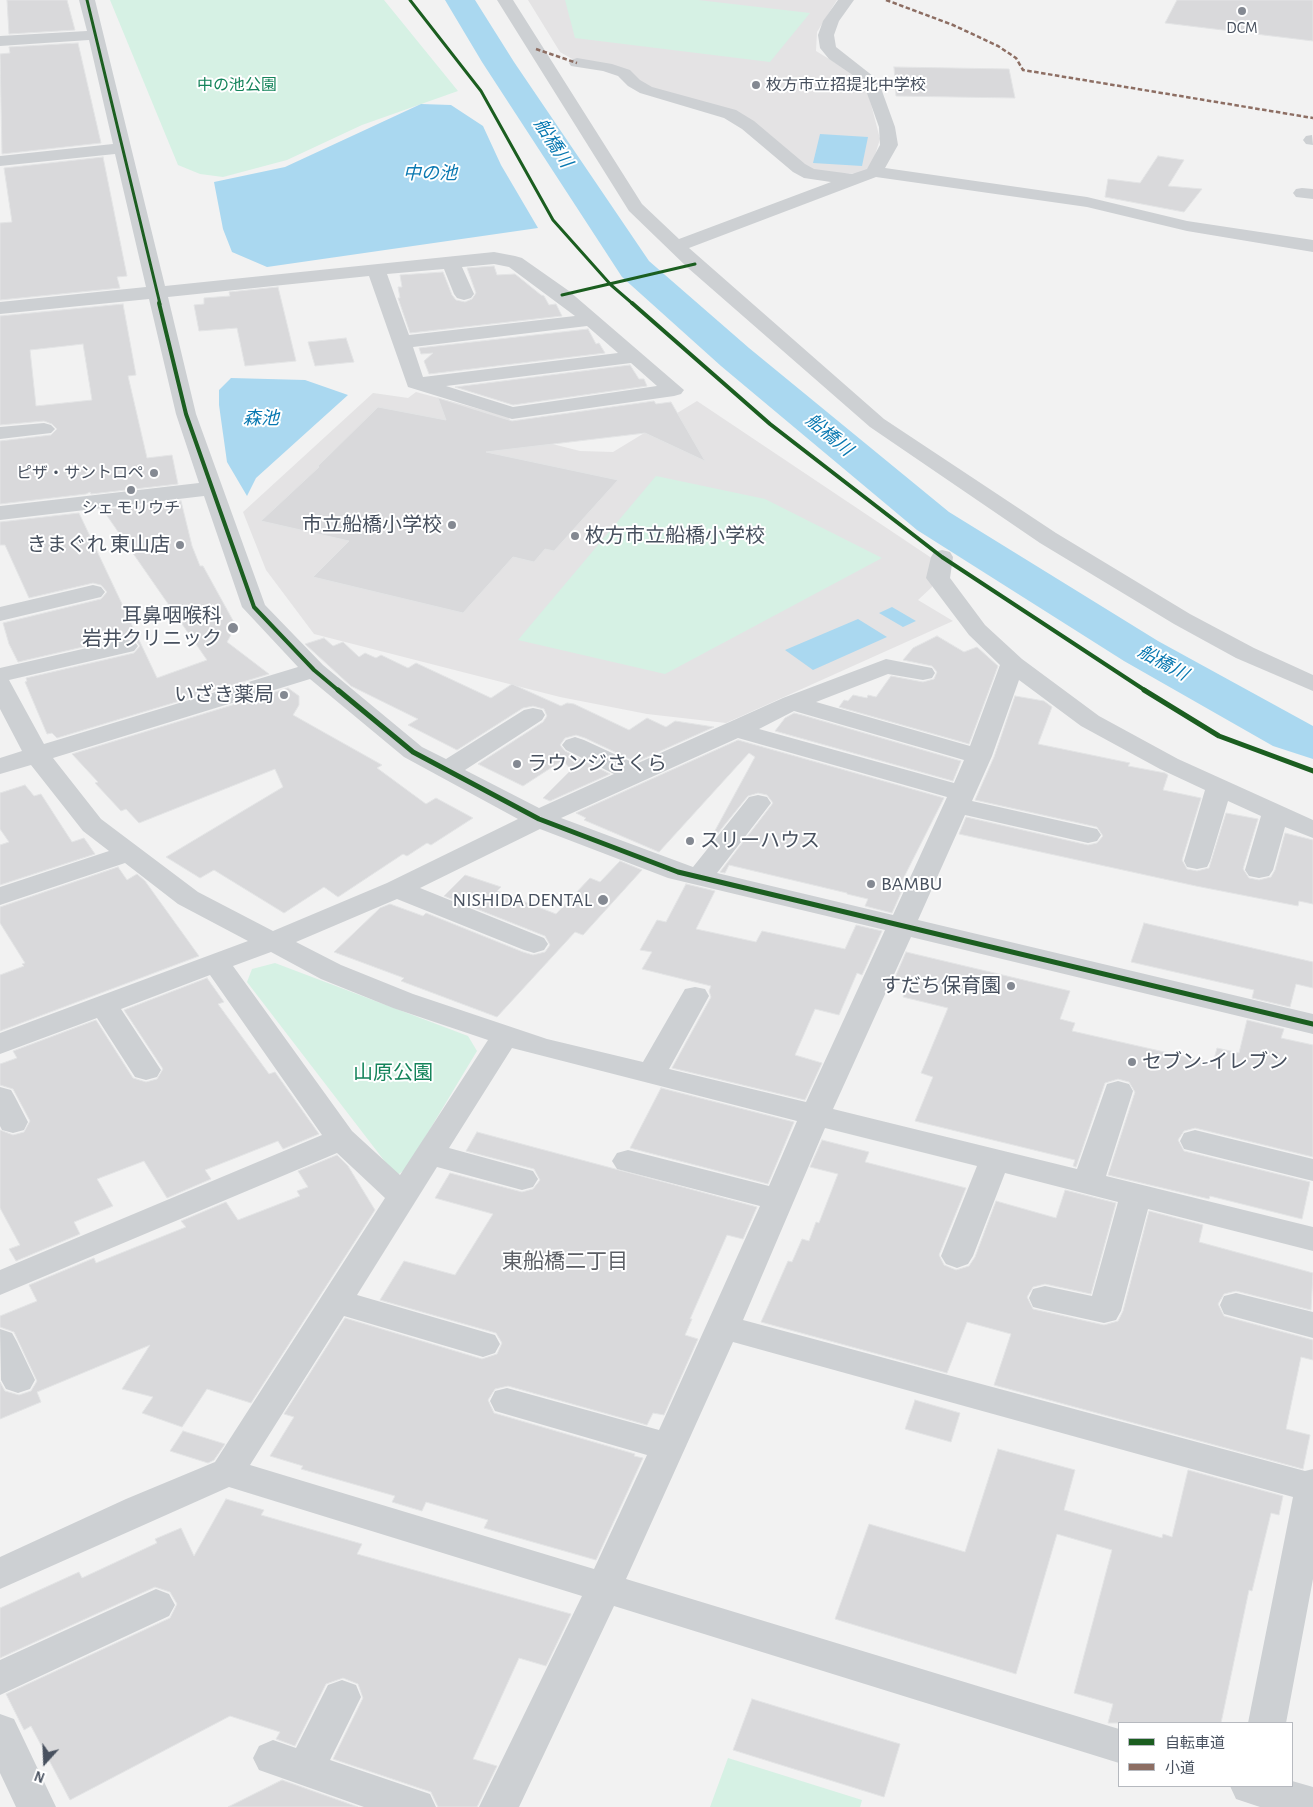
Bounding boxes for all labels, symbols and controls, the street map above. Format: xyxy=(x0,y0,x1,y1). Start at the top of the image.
marker: DCM xyxy=(1236,5,1248,17)
place label: DCM xyxy=(1226,18,1258,38)
park label: 中の池公園 xyxy=(197,75,277,95)
place label: 枚方市立招提北中学校 xyxy=(766,75,926,95)
marker: 枚方市立招提北中学校 xyxy=(750,79,762,91)
water label: 船橋川 xyxy=(529,114,577,172)
water label: 中の池 xyxy=(403,163,457,185)
water label: 森池 xyxy=(243,408,279,430)
water label: 船橋川 xyxy=(801,409,857,461)
place label: ピザ・サントロペ xyxy=(16,463,144,483)
marker: ピザ・サントロペ xyxy=(148,467,160,479)
marker: シェ モリウチ xyxy=(125,484,137,496)
place label: シェ モリウチ xyxy=(82,498,180,518)
place label: 市立船橋小学校 xyxy=(302,513,442,537)
marker: 市立船橋小学校 xyxy=(446,519,458,531)
place label: 枚方市立船橋小学校 xyxy=(585,524,765,548)
marker: 枚方市立船橋小学校 xyxy=(569,530,581,542)
place label: きまぐれ 東山店 xyxy=(27,533,170,557)
marker: きまぐれ 東山店 xyxy=(174,539,186,551)
place label: 耳鼻咽喉科 岩井クリニック xyxy=(82,604,222,651)
marker: 耳鼻咽喉科 岩井クリニック xyxy=(226,621,240,635)
water label: 船橋川 xyxy=(1134,640,1192,686)
place label: いざき薬局 xyxy=(174,683,274,707)
marker: いざき薬局 xyxy=(278,689,290,701)
place label: ラウンジさくら xyxy=(527,752,667,776)
marker: ラウンジさくら xyxy=(511,758,523,770)
place label: スリーハウス xyxy=(700,829,820,853)
marker: スリーハウス xyxy=(684,835,696,847)
place label: BAMBU xyxy=(881,872,942,896)
marker: BAMBU xyxy=(865,878,877,890)
place label: NISHIDA DENTAL xyxy=(452,888,592,912)
marker: NISHIDA DENTAL xyxy=(596,893,610,907)
place label: すだち保育園 xyxy=(881,974,1001,998)
marker: すだち保育園 xyxy=(1005,980,1017,992)
place label: セブン-イレブン xyxy=(1142,1050,1288,1074)
marker: セブン-イレブン xyxy=(1126,1056,1138,1068)
park label: 山原公園 xyxy=(353,1061,433,1085)
district label: 東船橋二丁目 xyxy=(502,1249,628,1275)
legend xyxy=(1118,1722,1293,1787)
text: 自転車道 xyxy=(1165,1736,1225,1751)
north arrow xyxy=(20,1737,70,1787)
text: 小道 xyxy=(1165,1761,1195,1776)
text: N xyxy=(33,1768,47,1784)

